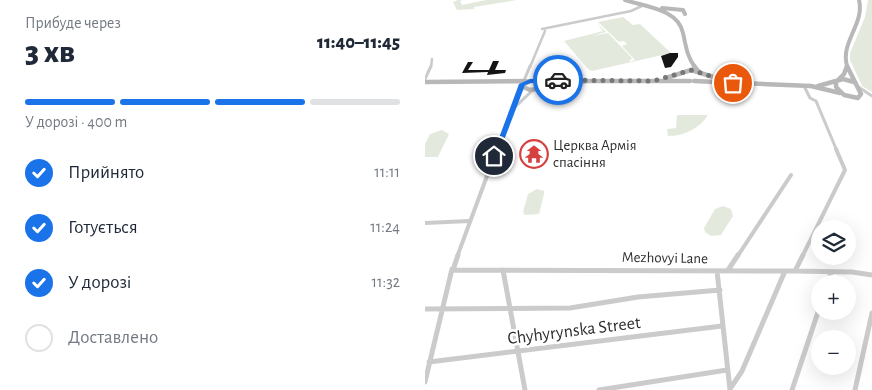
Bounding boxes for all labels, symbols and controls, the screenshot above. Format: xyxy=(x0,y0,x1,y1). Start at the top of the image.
text: Прибуде через xyxy=(25,15,121,31)
text: 11:40–11:45 xyxy=(317,33,400,52)
text: 3 хв xyxy=(25,36,75,68)
courier xyxy=(533,55,583,105)
pin xyxy=(712,62,754,104)
icon: car xyxy=(544,66,572,94)
icon: bag xyxy=(719,69,747,97)
text: У дорозі · 400 m xyxy=(25,114,127,130)
pin xyxy=(473,135,515,177)
place label: Церква Армія спасіння xyxy=(553,138,637,170)
temple icon: Церква Армія спасіння xyxy=(519,139,549,169)
icon: home xyxy=(480,142,508,170)
icon: check xyxy=(25,159,53,187)
text: Прийнято xyxy=(68,163,144,182)
text: 11:11 xyxy=(374,164,400,180)
icon: check xyxy=(25,214,53,242)
text: Готується xyxy=(68,218,138,237)
text: 11:24 xyxy=(370,219,400,235)
map controls xyxy=(811,220,856,375)
button: layers xyxy=(811,220,856,265)
street label: Mezhovyi Lane xyxy=(622,250,708,266)
icon: check xyxy=(25,269,53,297)
text: У дорозі xyxy=(68,273,131,292)
text: 11:32 xyxy=(371,274,400,290)
button: + xyxy=(811,275,856,320)
street label: Chyhyrynska Street xyxy=(506,314,642,348)
text: Доставлено xyxy=(68,328,158,347)
button: − xyxy=(811,330,856,375)

